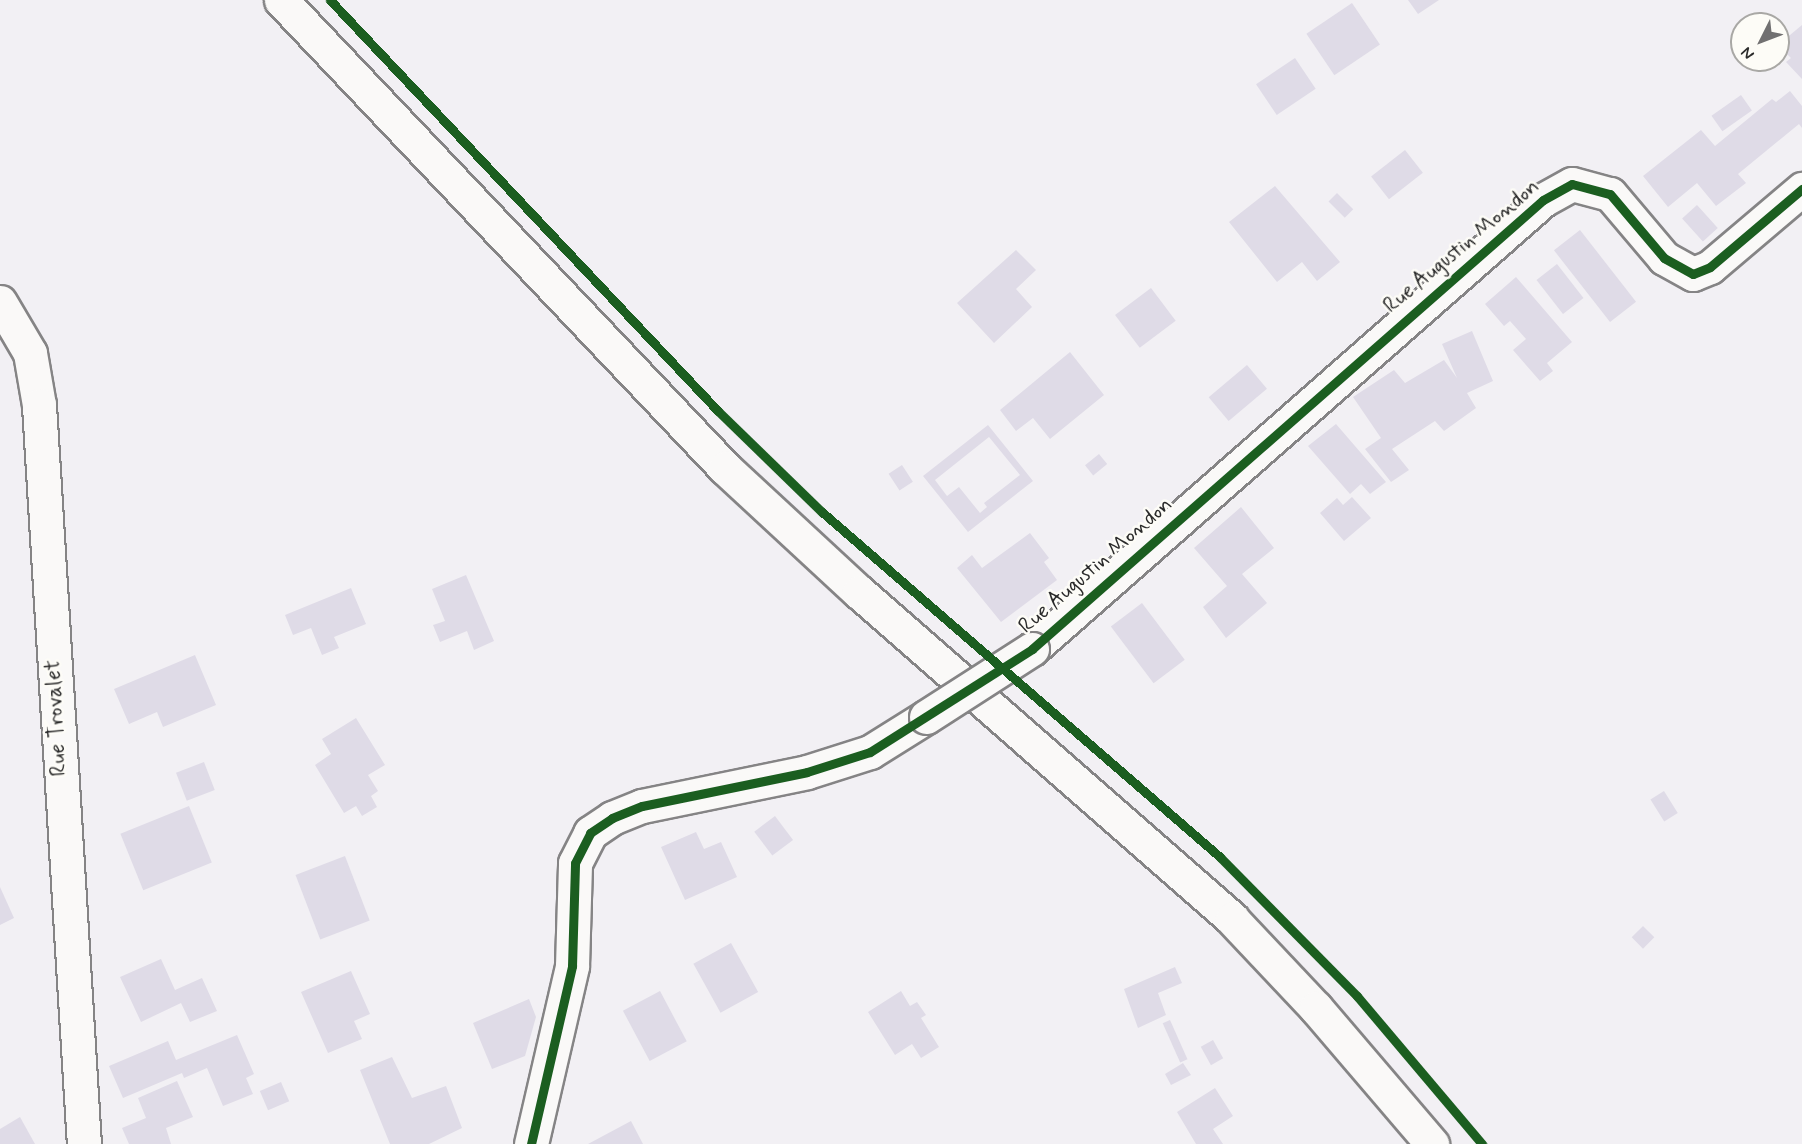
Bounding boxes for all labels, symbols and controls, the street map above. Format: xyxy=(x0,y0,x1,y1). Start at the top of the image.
north arrow xyxy=(1730,12,1790,72)
text: N xyxy=(1736,42,1759,64)
street label: Rue Augustin Mondon xyxy=(1380,175,1544,319)
street label: Rue Augustin Mondon xyxy=(1015,493,1177,639)
street label: Rue Trovalet xyxy=(41,659,73,777)

